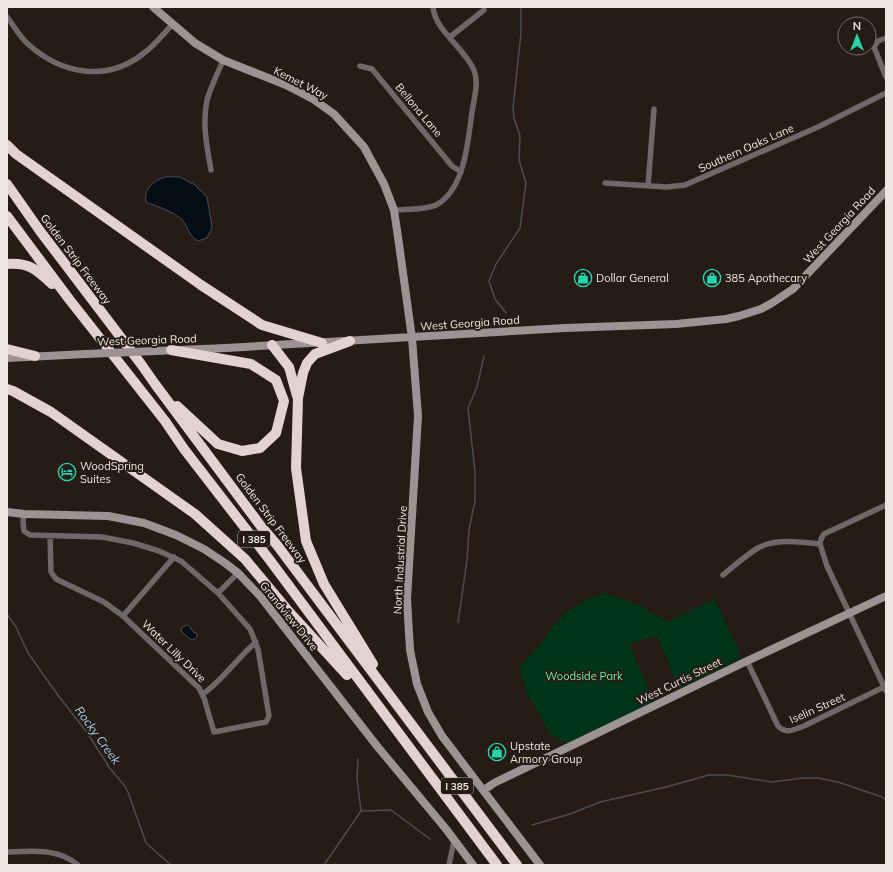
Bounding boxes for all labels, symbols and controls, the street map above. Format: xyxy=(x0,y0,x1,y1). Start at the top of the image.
north arrow xyxy=(837,16,877,56)
text: N xyxy=(853,19,861,33)
street label: Kemet Way xyxy=(271,63,331,103)
street label: Bellona Lane xyxy=(392,80,446,140)
street label: Southern Oaks Lane xyxy=(696,121,796,175)
street label: West Georgia Road xyxy=(800,184,878,266)
street label: Golden Strip Freeway xyxy=(38,211,115,307)
shop icon: Dollar General xyxy=(573,268,593,288)
shop icon: 385 Apothecary xyxy=(702,268,722,288)
place label: Dollar General xyxy=(596,271,669,285)
place label: 385 Apothecary xyxy=(725,271,807,285)
street label: West Georgia Road xyxy=(420,313,520,333)
street label: West Georgia Road xyxy=(97,331,197,349)
place label: WoodSpring Suites xyxy=(80,459,144,486)
hotel icon: WoodSpring Suites xyxy=(57,462,77,482)
street label: Golden Strip Freeway xyxy=(233,470,310,566)
street label: North Industrial Drive xyxy=(390,505,410,615)
road number: I 385 xyxy=(238,531,270,547)
street label: Grandview Drive xyxy=(257,579,321,653)
street label: Water Lilly Drive xyxy=(139,617,209,685)
street label: West Curtis Street xyxy=(634,654,724,708)
park label: Woodside Park xyxy=(545,669,623,683)
street label: Iselin Street xyxy=(787,689,847,726)
water label: Rocky Creek xyxy=(72,703,125,768)
place label: Upstate Armory Group xyxy=(510,739,583,766)
shop icon: Upstate Armory Group xyxy=(487,742,507,762)
road number: I 385 xyxy=(441,778,473,794)

